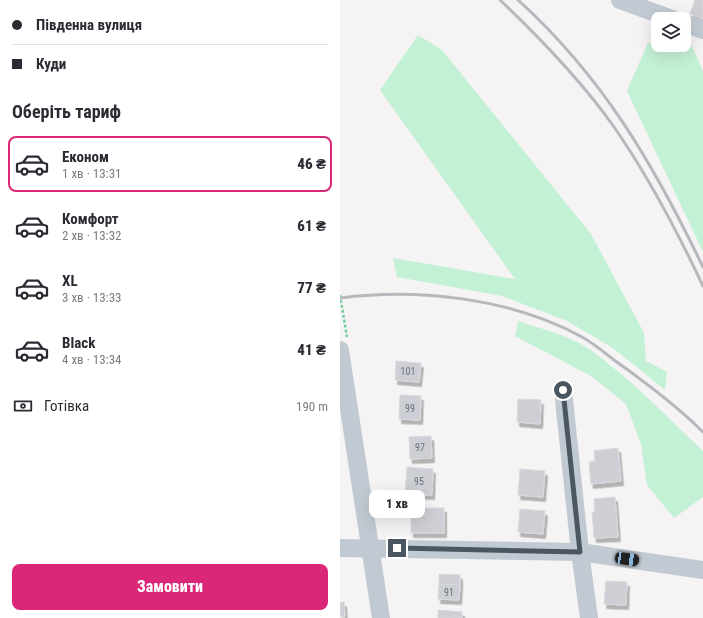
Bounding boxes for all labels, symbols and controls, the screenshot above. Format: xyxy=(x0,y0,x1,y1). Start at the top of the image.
map controls xyxy=(651,12,691,52)
button: layers xyxy=(651,12,691,52)
text: Південна вулиця xyxy=(36,16,142,34)
text: Куди xyxy=(36,55,66,73)
text: Оберіть тариф xyxy=(12,101,121,122)
icon: car xyxy=(14,146,50,182)
text: Економ xyxy=(62,148,109,166)
text: 46 ₴ xyxy=(297,155,326,173)
text: 1 хв · 13:31 xyxy=(62,166,122,181)
icon: car xyxy=(14,208,50,244)
text: Комфорт xyxy=(62,210,119,228)
text: 61 ₴ xyxy=(297,217,326,235)
text: 2 хв · 13:32 xyxy=(62,228,122,243)
icon: car xyxy=(14,270,50,306)
text: XL xyxy=(62,272,78,290)
text: 77 ₴ xyxy=(297,279,326,297)
text: 3 хв · 13:33 xyxy=(62,290,122,305)
icon: car xyxy=(14,332,50,368)
text: Black xyxy=(62,334,95,352)
text: 41 ₴ xyxy=(297,341,326,359)
text: 4 хв · 13:34 xyxy=(62,352,122,367)
house number: 101 xyxy=(401,366,415,377)
route start xyxy=(554,381,572,399)
icon: cash xyxy=(12,395,34,417)
text: Готівка xyxy=(44,397,89,415)
text: 190 m xyxy=(296,399,328,414)
house number: 99 xyxy=(405,403,415,414)
house number: 97 xyxy=(415,442,425,453)
house number: 95 xyxy=(414,476,424,487)
callout: 1 хв xyxy=(369,490,425,518)
text: 1 хв xyxy=(386,496,408,511)
route end xyxy=(388,539,406,557)
car xyxy=(614,551,640,567)
button: Замовити xyxy=(12,564,328,610)
house number: 91 xyxy=(444,587,454,598)

